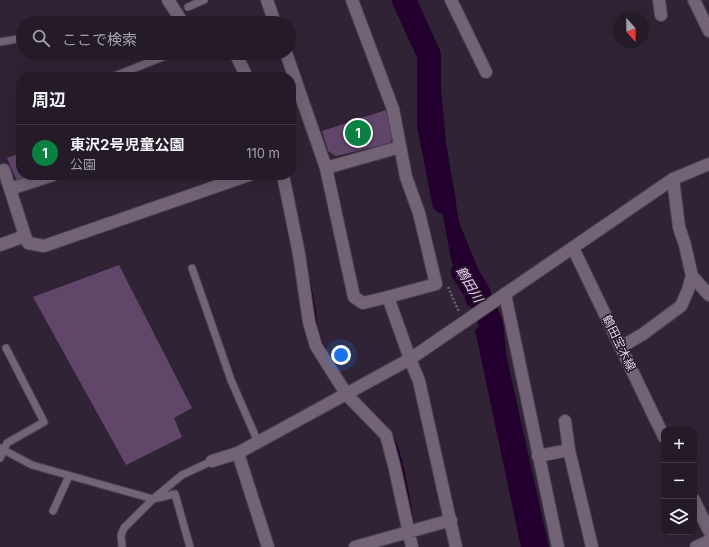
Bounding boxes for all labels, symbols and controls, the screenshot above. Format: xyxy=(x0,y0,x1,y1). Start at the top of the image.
north arrow xyxy=(613,12,649,48)
search box xyxy=(16,16,296,60)
icon: search xyxy=(30,27,52,49)
text: ここで検索 xyxy=(62,30,137,49)
text: 周辺 xyxy=(32,90,66,110)
pin: 1 xyxy=(345,118,371,148)
text: 東沢2号児童公園 xyxy=(70,135,184,154)
text: 1 xyxy=(42,145,48,161)
text: 110 m xyxy=(246,145,280,161)
text: 公園 xyxy=(70,156,96,172)
water label: 鶴田川 xyxy=(453,263,488,307)
street label: 鶴田宝木線 xyxy=(600,313,639,373)
your location xyxy=(331,345,351,365)
map controls xyxy=(661,427,697,535)
button: + xyxy=(661,427,697,463)
button: − xyxy=(661,463,697,499)
button: layers xyxy=(661,499,697,535)

